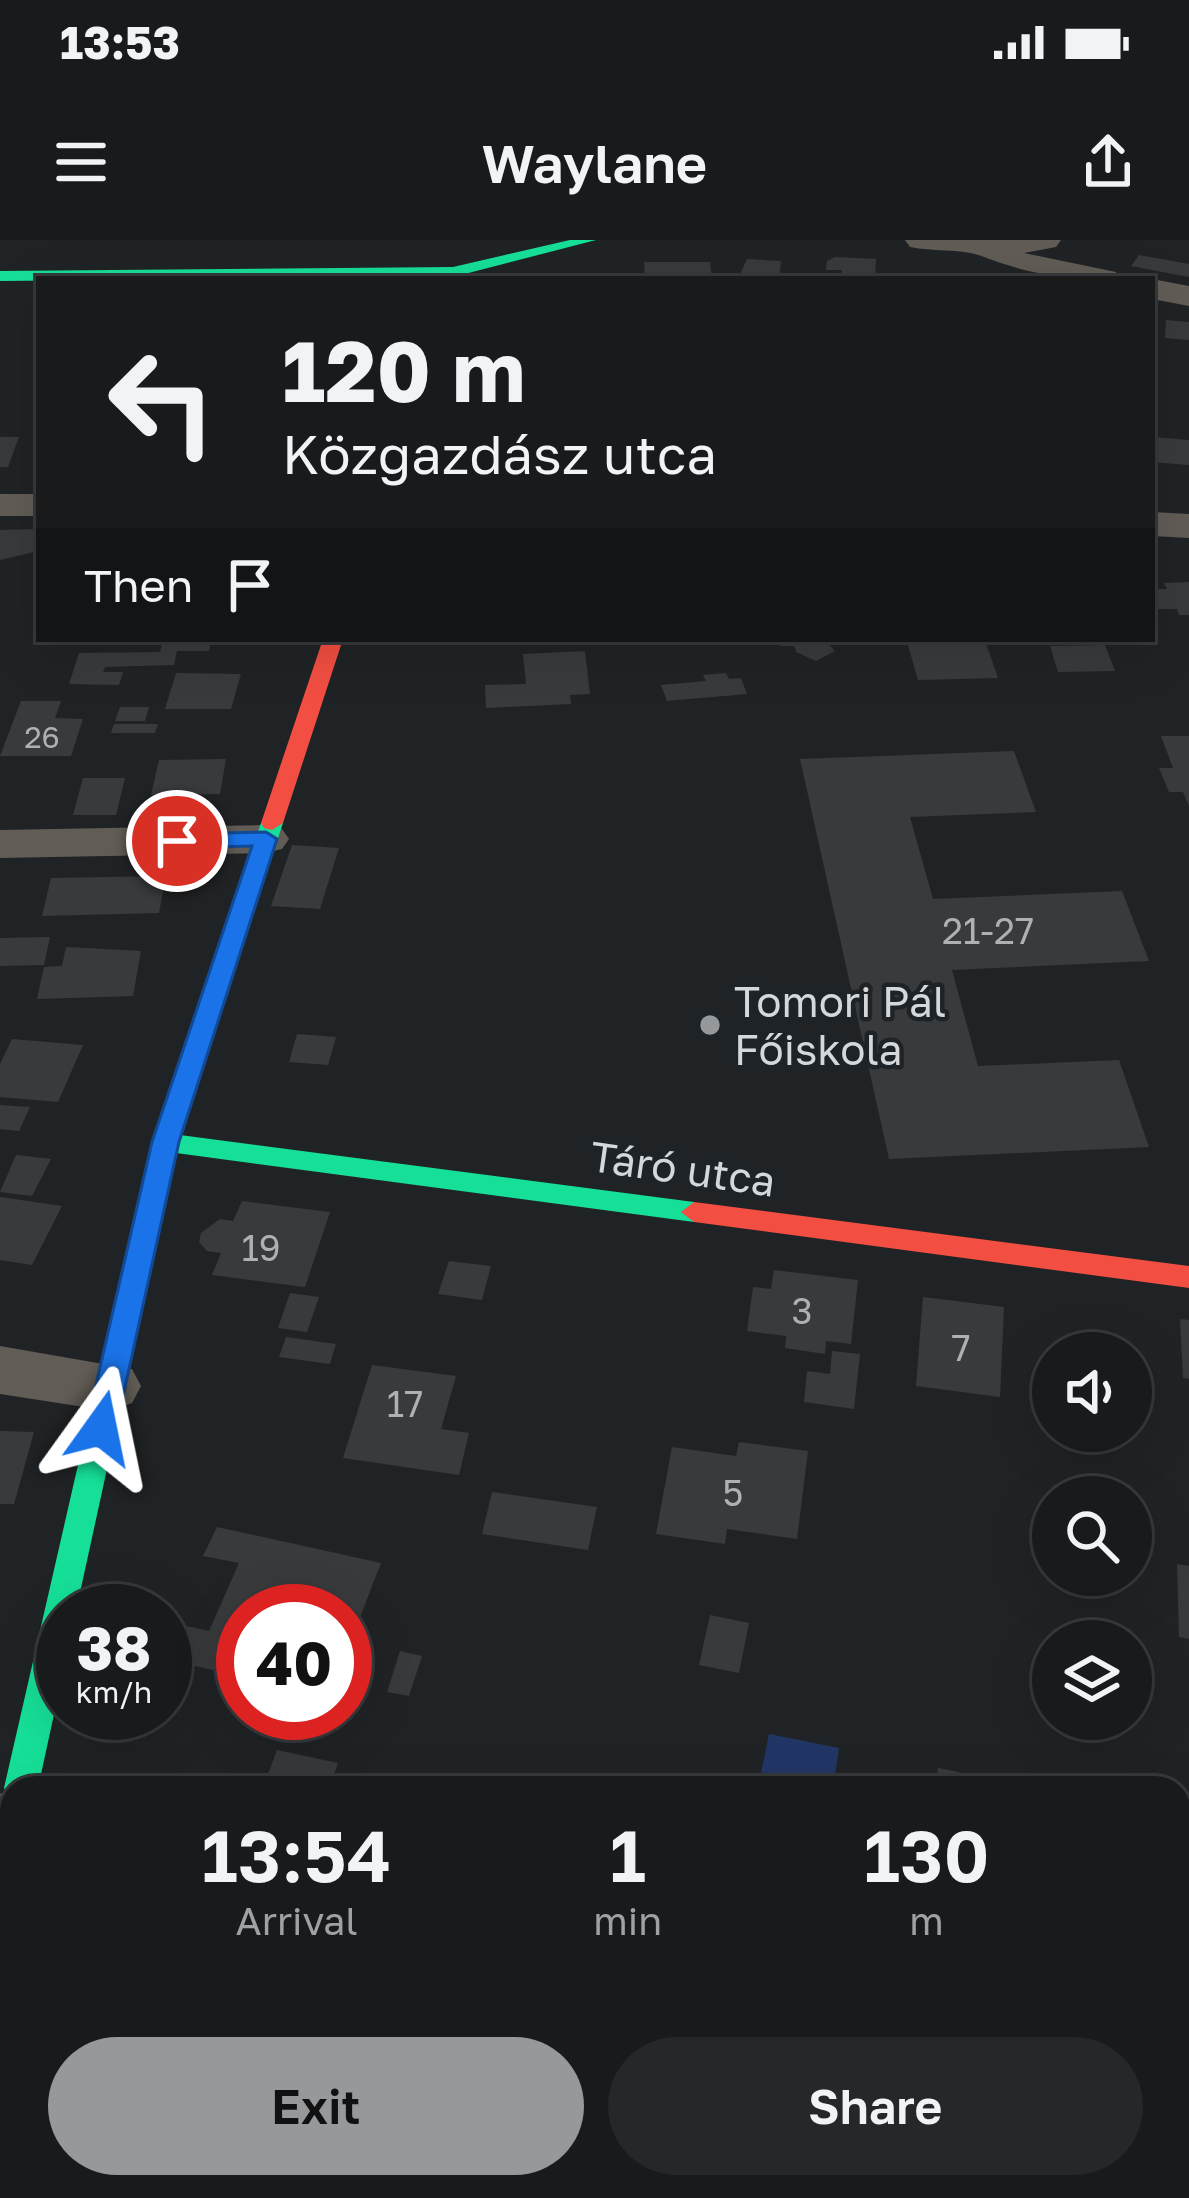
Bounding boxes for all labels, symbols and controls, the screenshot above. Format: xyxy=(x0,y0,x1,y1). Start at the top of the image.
text: 13:53 xyxy=(60,15,180,69)
icon: menu xyxy=(48,129,114,195)
icon: share xyxy=(1075,129,1141,195)
text: Waylane xyxy=(482,130,707,195)
text: 120 m xyxy=(282,320,526,420)
icon: left xyxy=(84,324,240,480)
text: Közgazdász utca xyxy=(282,421,717,486)
icon: arrive xyxy=(217,552,283,618)
text: Then xyxy=(84,558,193,612)
house number: 26 xyxy=(24,719,60,755)
pin xyxy=(126,790,228,892)
icon: arrive xyxy=(144,808,210,874)
house number: 21-27 xyxy=(942,909,1034,952)
place label: Tomori Pál Főiskola xyxy=(734,976,946,1074)
marker: Tomori Pál Főiskola xyxy=(697,1012,723,1038)
street label: Táró utca xyxy=(587,1130,779,1206)
house number: 19 xyxy=(241,1226,281,1269)
house number: 3 xyxy=(791,1289,813,1332)
house number: 7 xyxy=(951,1326,971,1369)
map controls xyxy=(1032,1332,1152,1740)
button: sound xyxy=(1032,1332,1152,1452)
position arrow xyxy=(38,1365,164,1491)
house number: 17 xyxy=(387,1382,423,1425)
house number: 5 xyxy=(723,1471,743,1514)
button: search xyxy=(1032,1476,1152,1596)
speed limit sign: 40 xyxy=(216,1584,372,1740)
text: 38 xyxy=(76,1611,151,1683)
button: layers xyxy=(1032,1620,1152,1740)
text: km/h xyxy=(76,1674,152,1710)
text: 13:54 xyxy=(201,1811,392,1898)
text: 1 xyxy=(610,1811,646,1898)
text: 130 xyxy=(864,1811,990,1898)
text: Arrival xyxy=(236,1897,358,1944)
text: min xyxy=(593,1897,662,1944)
text: m xyxy=(909,1897,944,1944)
button: Exit xyxy=(48,2037,584,2175)
button: Share xyxy=(608,2037,1143,2175)

